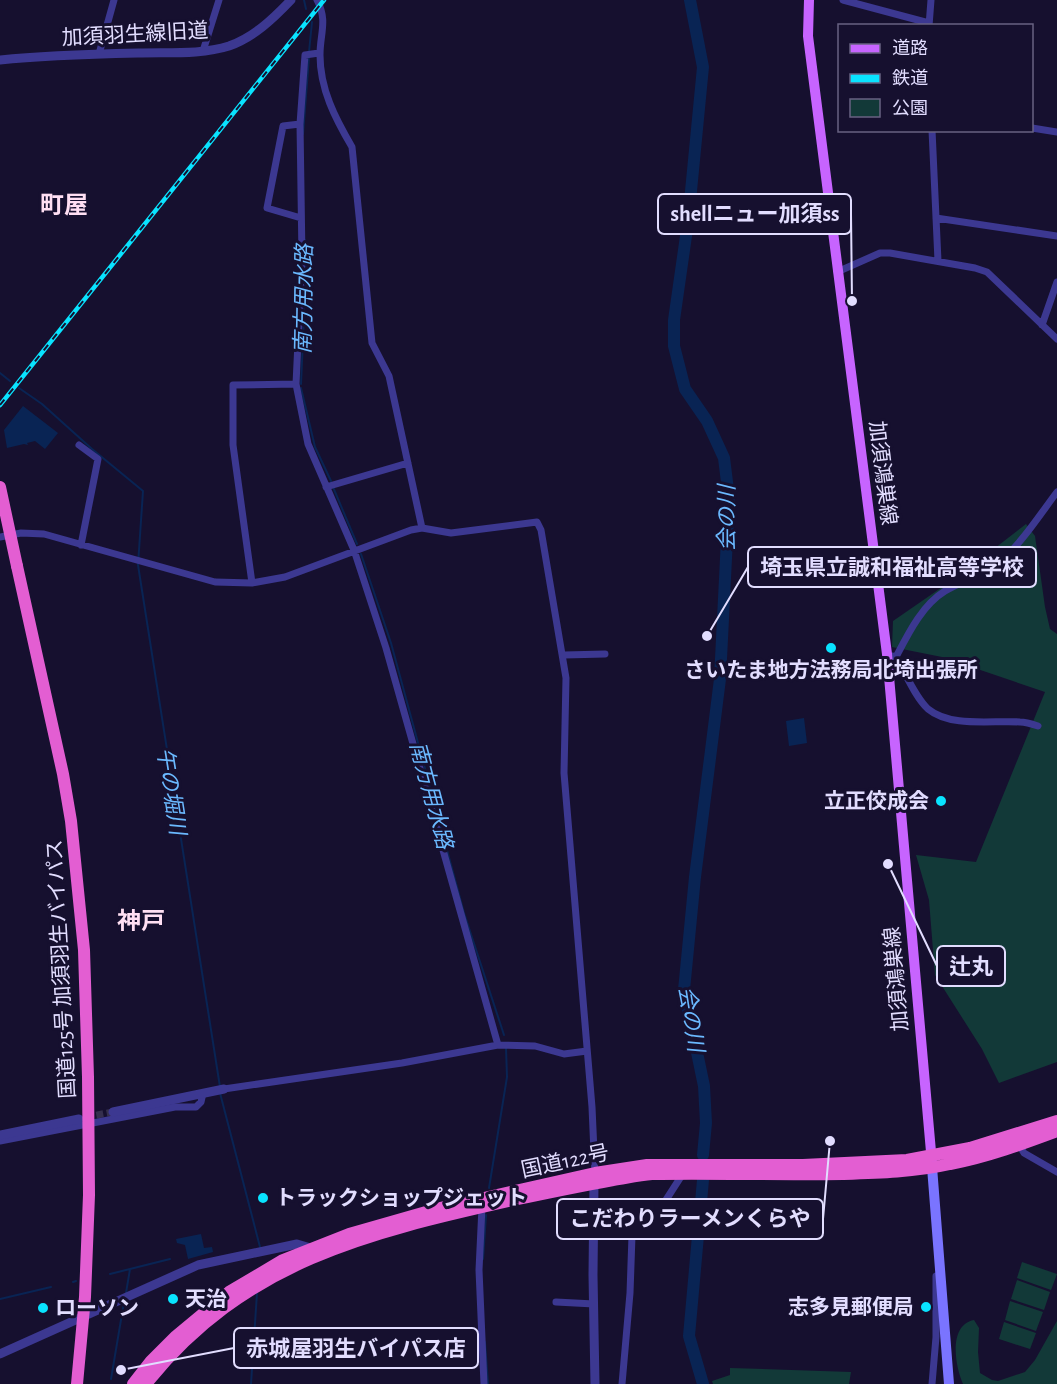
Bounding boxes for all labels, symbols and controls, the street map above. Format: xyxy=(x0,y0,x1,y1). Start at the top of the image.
street label: 加須羽生線旧道 xyxy=(61,19,209,49)
legend xyxy=(838,24,1033,132)
text: 道路 xyxy=(892,38,928,58)
text: 鉄道 xyxy=(892,68,928,88)
text: 公園 xyxy=(892,99,928,118)
district label: 町屋 xyxy=(40,193,88,218)
callout: shellニュー加須ss xyxy=(658,194,851,234)
text: shellニュー加須ss xyxy=(671,202,839,225)
water label: 南方用水路 xyxy=(291,242,316,354)
street label: 加須鴻巣線 xyxy=(866,420,900,526)
water label: 会の川 xyxy=(715,483,738,551)
callout: 埼玉県立誠和福祉高等学校 xyxy=(748,547,1036,587)
text: 埼玉県立誠和福祉高等学校 xyxy=(760,556,1024,579)
marker: さいたま地方法務局北埼出張所 xyxy=(824,641,838,655)
place label: さいたま地方法務局北埼出張所 xyxy=(684,659,978,681)
water label: 南方用水路 xyxy=(406,739,457,853)
water label: 午の堀川 xyxy=(153,746,190,838)
place label: 立正佼成会 xyxy=(824,789,929,812)
marker: 立正佼成会 xyxy=(934,794,948,808)
street label: 国道125号 加須羽生バイパス xyxy=(43,839,79,1099)
district label: 神戸 xyxy=(117,908,165,934)
street label: 加須鴻巣線 xyxy=(880,926,912,1032)
callout: 辻丸 xyxy=(937,946,1005,986)
text: 辻丸 xyxy=(949,955,993,978)
water label: 会の川 xyxy=(675,985,708,1055)
street label: 国道122号 xyxy=(519,1141,611,1181)
place label: トラックショップジェット xyxy=(275,1187,527,1209)
marker: トラックショップジェット xyxy=(256,1191,270,1205)
callout: こだわりラーメンくらや xyxy=(557,1199,823,1239)
text: こだわりラーメンくらや xyxy=(569,1207,811,1230)
place label: 天治 xyxy=(185,1288,227,1310)
marker: 天治 xyxy=(166,1292,180,1306)
place label: 志多見郵便局 xyxy=(788,1296,914,1318)
place label: ローソン xyxy=(55,1298,139,1319)
marker: 志多見郵便局 xyxy=(919,1300,933,1314)
marker: ローソン xyxy=(36,1301,50,1315)
callout: 赤城屋羽生バイパス店 xyxy=(234,1328,478,1368)
text: 赤城屋羽生バイパス店 xyxy=(246,1337,466,1360)

